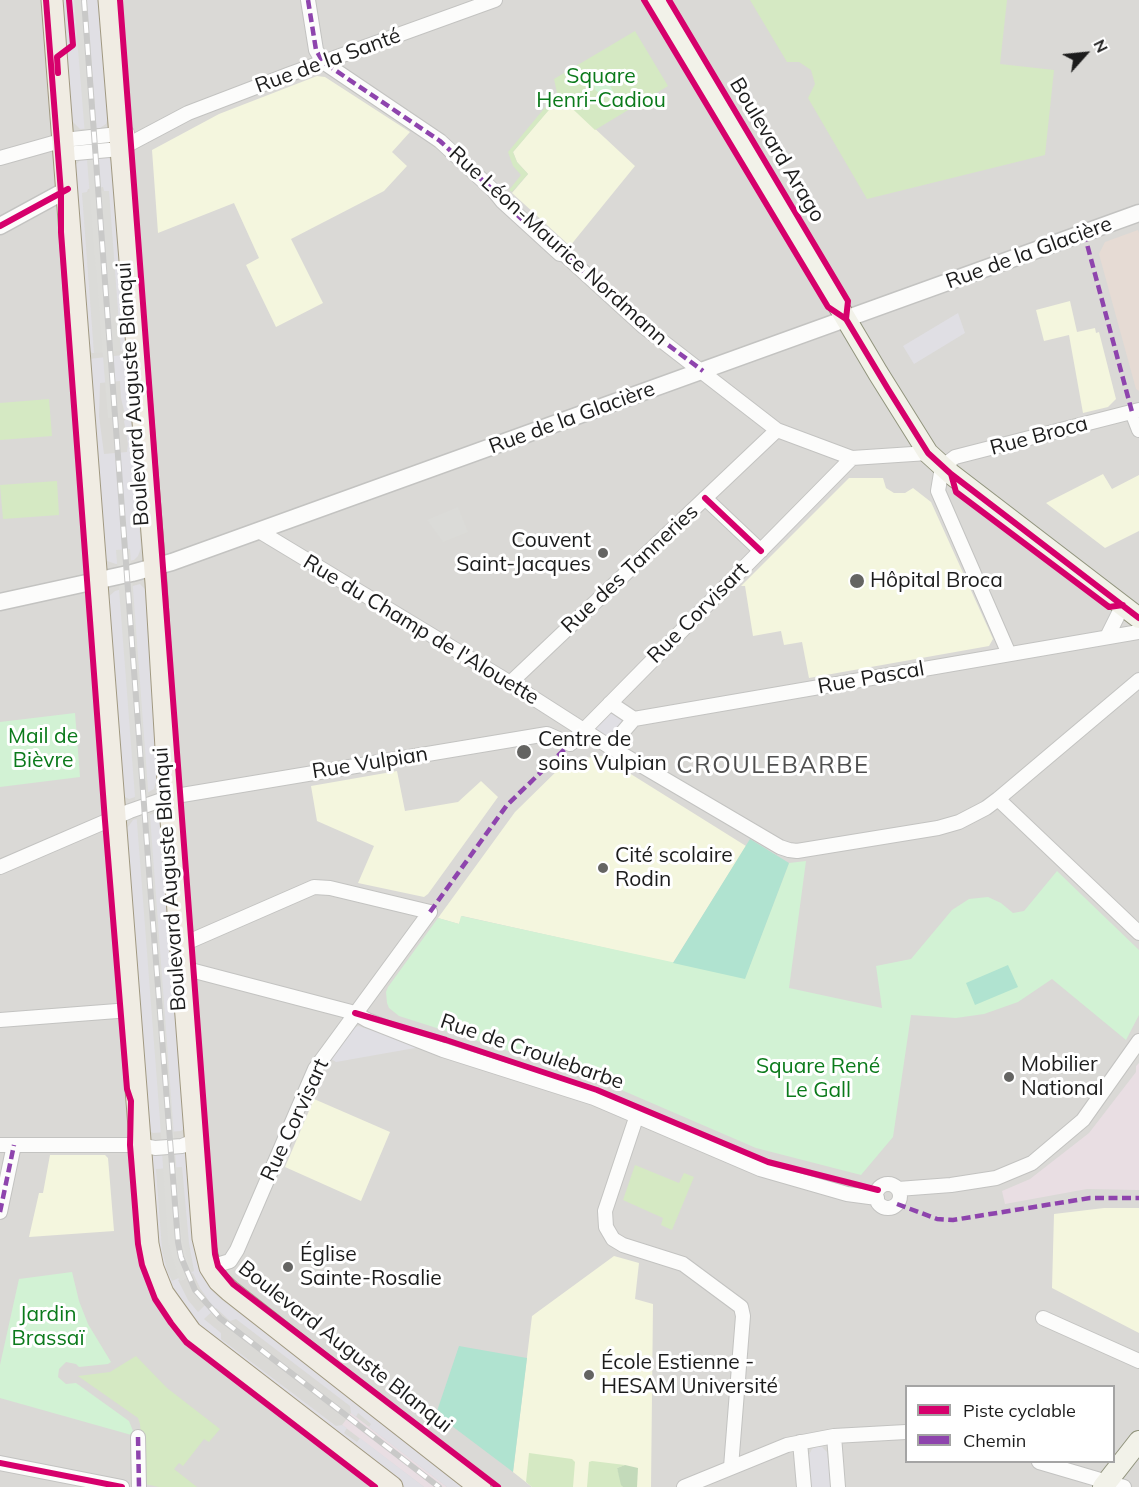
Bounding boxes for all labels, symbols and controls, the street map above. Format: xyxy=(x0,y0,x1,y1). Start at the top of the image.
street label: Rue de la Santé xyxy=(252,23,404,99)
north arrow xyxy=(1055,24,1115,84)
text: N xyxy=(1089,36,1113,56)
park label: Square Henri-Cadiou xyxy=(536,64,666,114)
street label: Boulevard Arago xyxy=(724,73,830,227)
street label: Rue Léon-Maurice Nordmann xyxy=(443,141,673,351)
street label: Rue de la Glacière xyxy=(943,211,1115,295)
street label: Boulevard Auguste Blanqui xyxy=(111,261,155,527)
street label: Rue de la Glacière xyxy=(486,376,658,460)
street label: Rue Broca xyxy=(987,411,1091,461)
street label: Rue des Tanneries xyxy=(556,499,704,639)
place label: Couvent Saint-Jacques xyxy=(456,528,591,578)
marker: Couvent Saint-Jacques xyxy=(596,546,610,560)
street label: Rue du Champ de l'Alouette xyxy=(299,550,543,710)
street label: Rue Corvisart xyxy=(642,557,754,669)
place label: Hôpital Broca xyxy=(870,568,1003,594)
marker: Hôpital Broca xyxy=(848,572,866,590)
street label: Rue Pascal xyxy=(816,656,926,700)
park label: Mail de Bièvre xyxy=(8,724,78,774)
place label: Centre de soins Vulpian xyxy=(538,727,667,777)
street label: Rue Vulpian xyxy=(310,741,430,785)
marker: Centre de soins Vulpian xyxy=(515,743,533,761)
street label: Boulevard Auguste Blanqui xyxy=(148,746,192,1012)
district label: CROULEBARBE xyxy=(676,752,870,780)
place label: Cité scolaire Rodin xyxy=(615,843,733,893)
marker: Cité scolaire Rodin xyxy=(596,861,610,875)
street label: Rue de Croulebarbe xyxy=(437,1009,627,1095)
place label: Mobilier National xyxy=(1021,1052,1104,1102)
park label: Square René Le Gall xyxy=(756,1054,880,1104)
street label: Rue Corvisart xyxy=(256,1055,334,1185)
marker: Mobilier National xyxy=(1002,1070,1016,1084)
place label: Église Sainte-Rosalie xyxy=(300,1242,442,1292)
street label: Boulevard Auguste Blanqui xyxy=(233,1256,457,1438)
marker: Église Sainte-Rosalie xyxy=(281,1260,295,1274)
park label: Jardin Brassaï xyxy=(12,1302,84,1352)
place label: École Estienne - HESAM Université xyxy=(601,1350,778,1400)
marker: École Estienne - HESAM Université xyxy=(582,1368,596,1382)
legend xyxy=(905,1385,1115,1463)
text: Piste cyclable xyxy=(963,1399,1076,1422)
text: Chemin xyxy=(963,1429,1026,1452)

